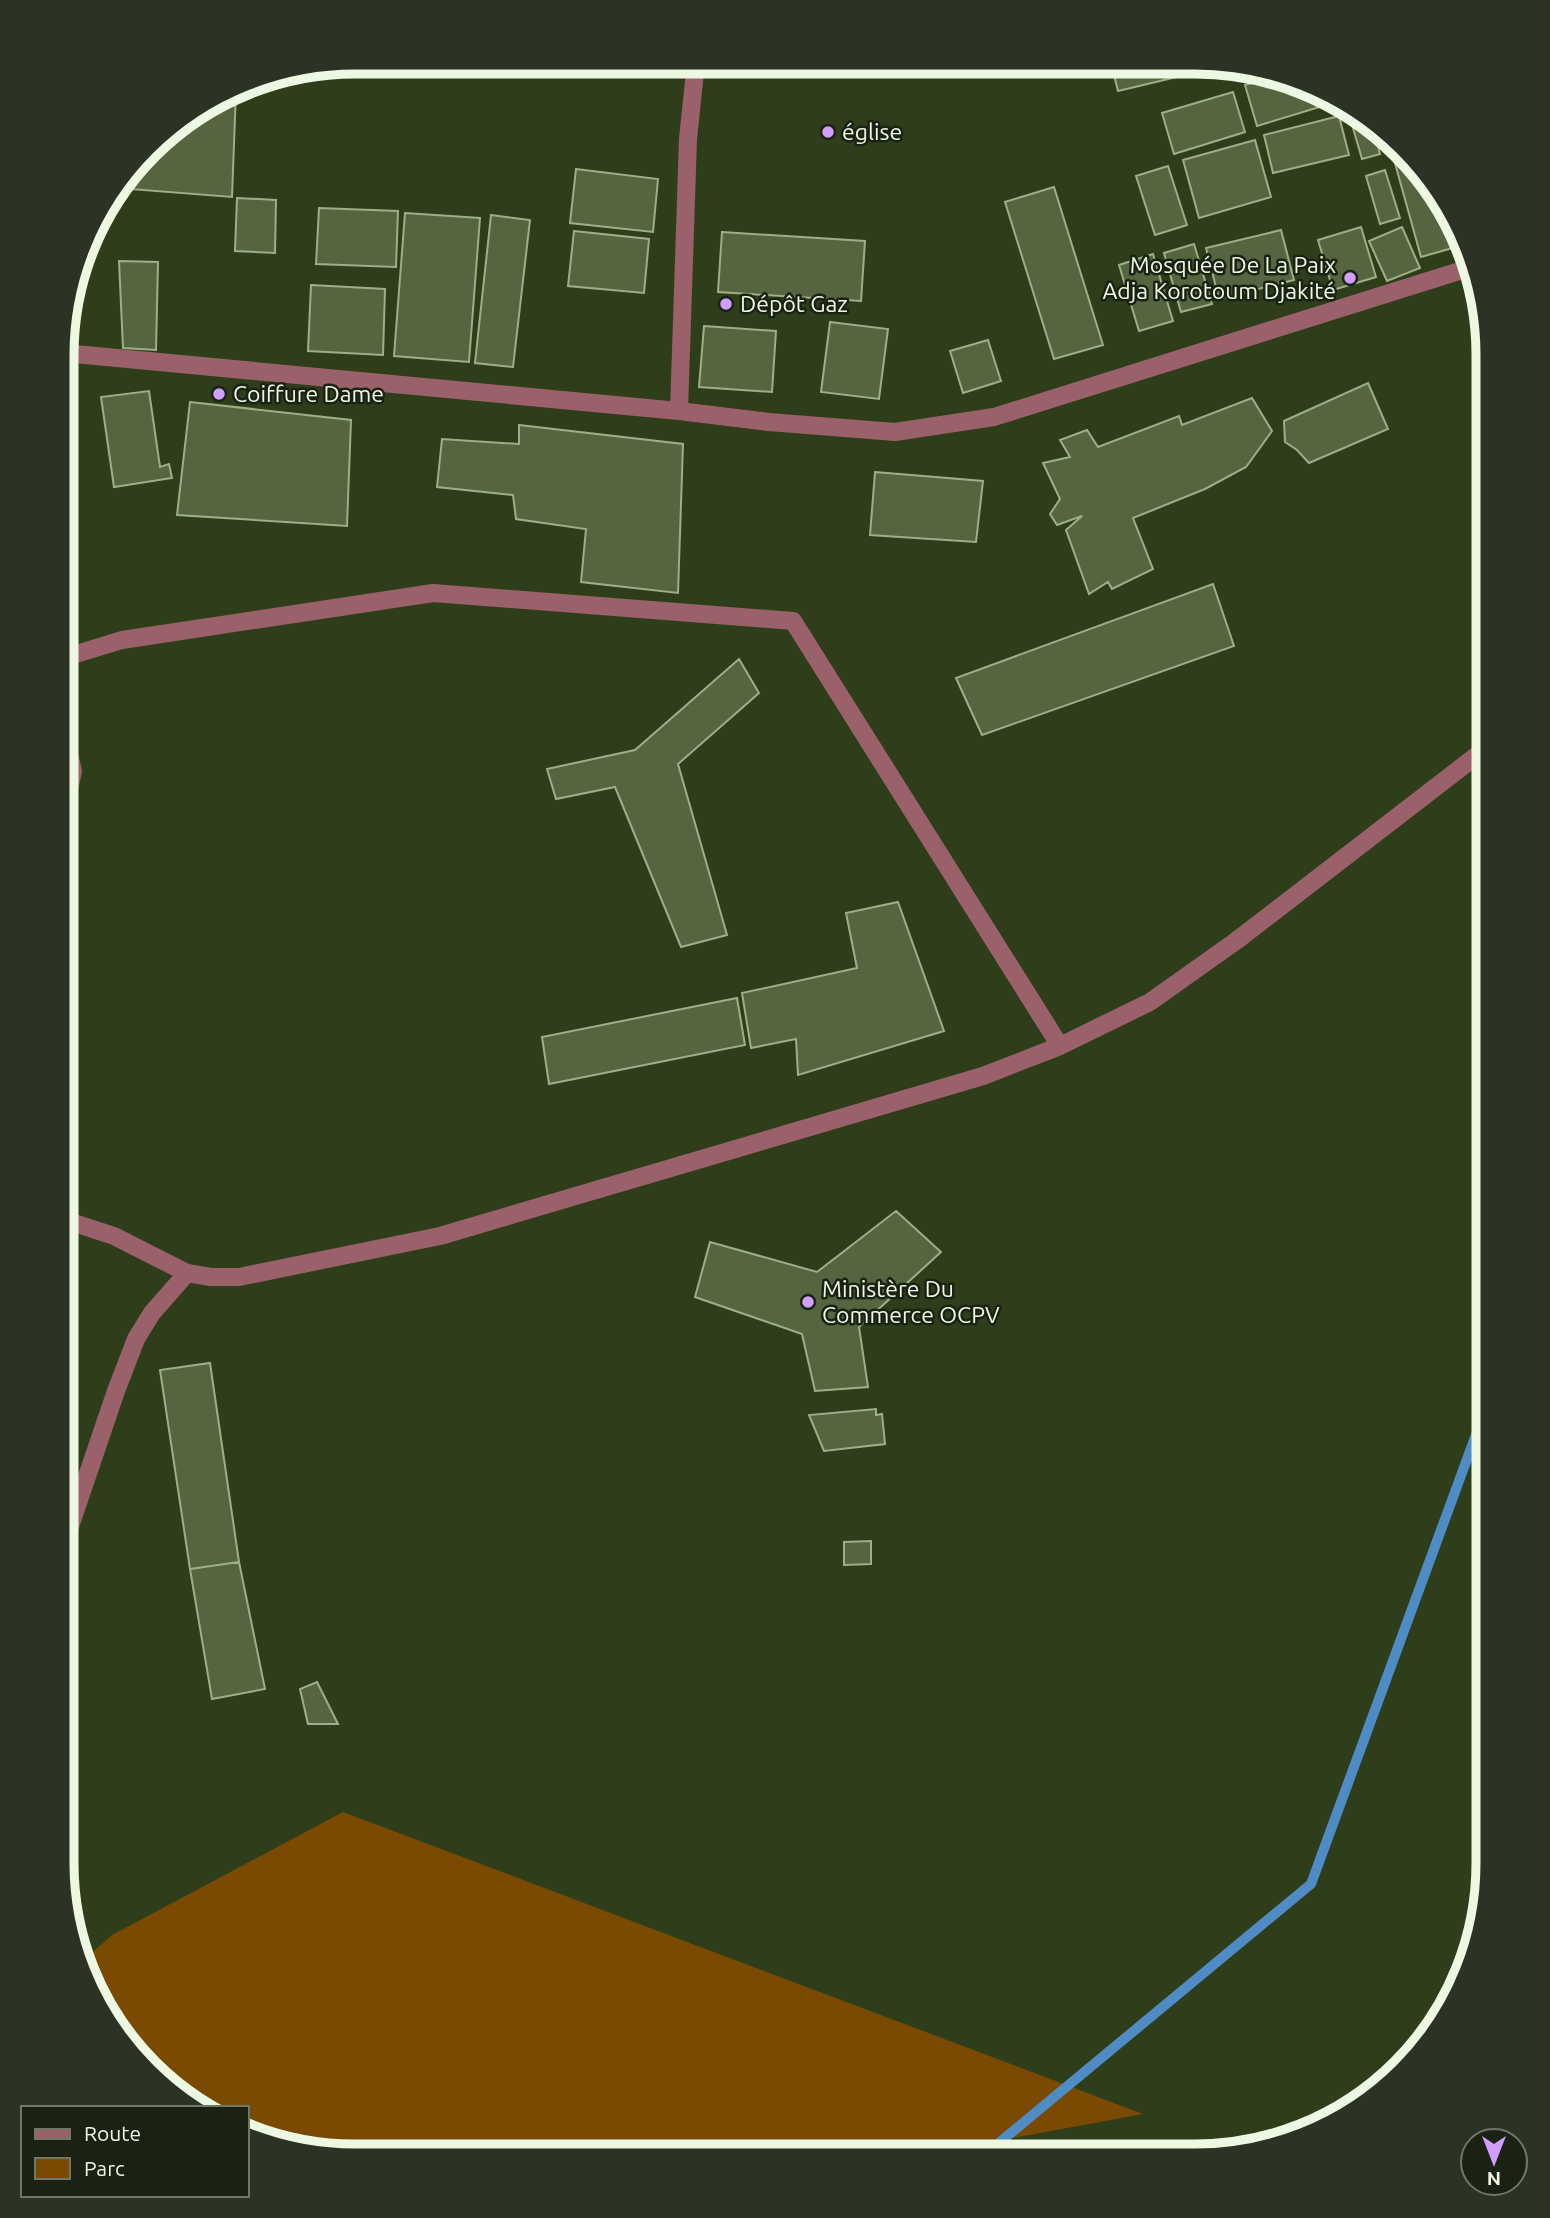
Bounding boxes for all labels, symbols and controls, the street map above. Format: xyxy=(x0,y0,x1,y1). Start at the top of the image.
place label: église xyxy=(842,119,902,144)
marker: église xyxy=(820,124,836,140)
place label: Mosquée De La Paix Adja Korotoum Djakité xyxy=(1102,252,1336,303)
marker: Mosquée De La Paix Adja Korotoum Djakité xyxy=(1342,270,1358,286)
place label: Dépôt Gaz xyxy=(740,291,848,316)
marker: Dépôt Gaz xyxy=(718,296,734,312)
place label: Coiffure Dame xyxy=(233,381,384,406)
marker: Coiffure Dame xyxy=(211,386,227,402)
place label: Ministère Du Commerce OCPV xyxy=(822,1276,1000,1327)
marker: Ministère Du Commerce OCPV xyxy=(800,1294,816,1310)
legend xyxy=(21,2106,248,2197)
text: Route xyxy=(84,2121,141,2145)
north arrow xyxy=(1459,2127,1529,2197)
text: Parc xyxy=(84,2156,125,2180)
text: N xyxy=(1487,2168,1501,2190)

